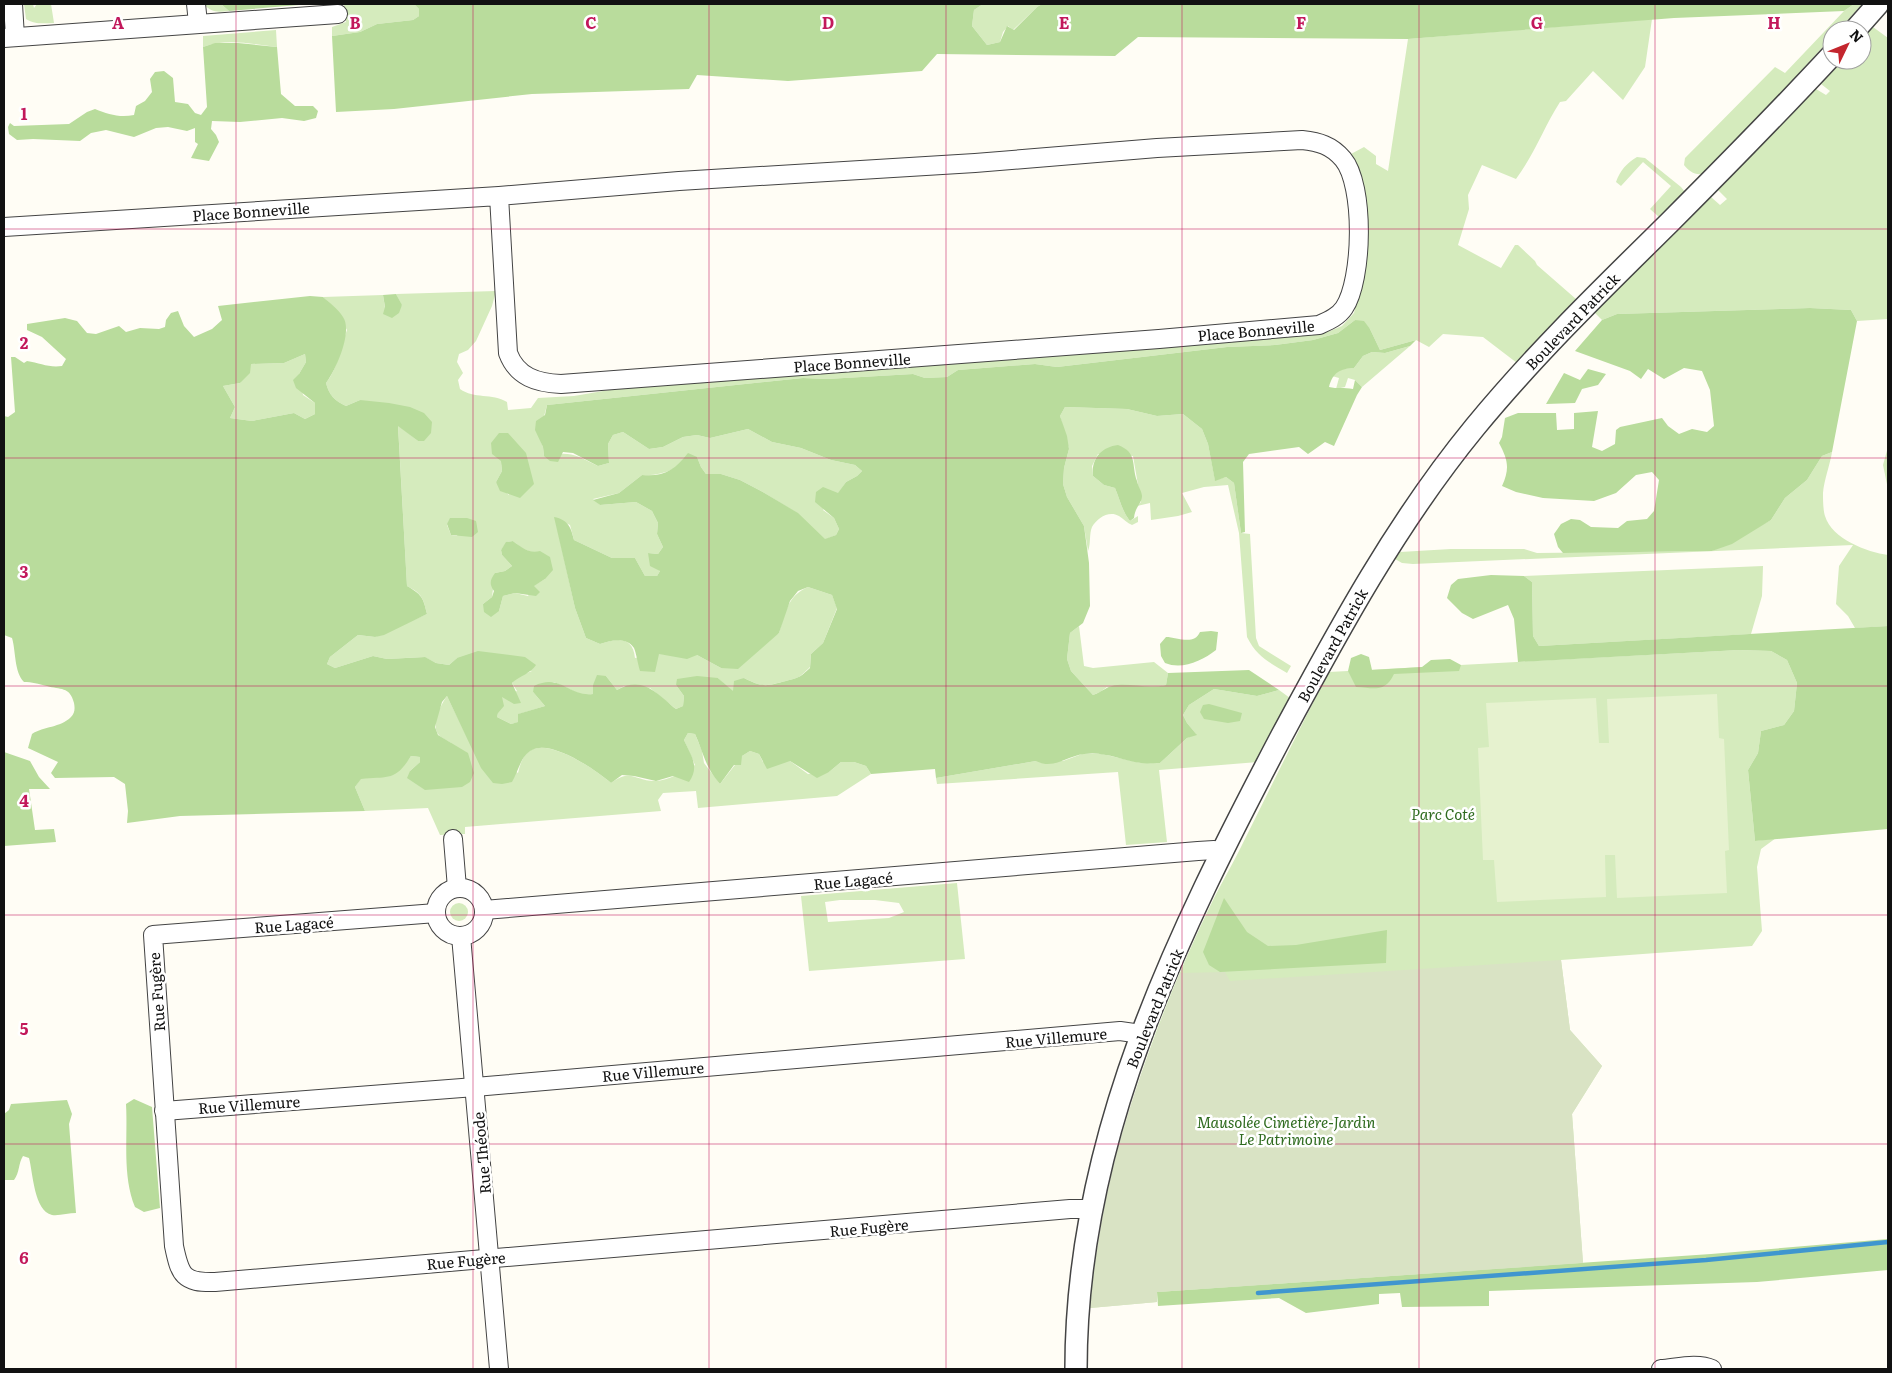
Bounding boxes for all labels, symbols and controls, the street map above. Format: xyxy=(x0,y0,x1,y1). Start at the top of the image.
text: A xyxy=(112,10,124,34)
text: B xyxy=(349,10,361,34)
text: C xyxy=(585,10,597,34)
text: D xyxy=(822,10,834,34)
text: E xyxy=(1059,10,1070,34)
text: F xyxy=(1296,10,1306,34)
text: G xyxy=(1531,10,1543,34)
text: H xyxy=(1767,10,1781,34)
north arrow xyxy=(1822,20,1872,70)
text: N xyxy=(1846,24,1869,47)
text: 1 xyxy=(21,101,28,125)
street label: Place Bonneville xyxy=(192,195,311,227)
street label: Boulevard Patrick xyxy=(1520,267,1625,375)
street label: Place Bonneville xyxy=(1196,313,1316,347)
text: 2 xyxy=(20,330,29,354)
street label: Place Bonneville xyxy=(793,346,912,378)
text: 3 xyxy=(20,559,29,583)
street label: Boulevard Patrick xyxy=(1291,583,1373,706)
text: 4 xyxy=(19,788,29,812)
park label: Parc Coté xyxy=(1411,802,1475,825)
street label: Rue Lagacé xyxy=(812,865,894,895)
street label: Rue Lagacé xyxy=(254,910,335,938)
street label: Boulevard Patrick xyxy=(1119,944,1189,1071)
street label: Rue Fugère xyxy=(142,951,170,1032)
text: 5 xyxy=(20,1016,29,1040)
street label: Rue Villemure xyxy=(1004,1021,1108,1053)
street label: Rue Villemure xyxy=(601,1055,705,1087)
street label: Rue Villemure xyxy=(197,1089,301,1119)
park label: Mausolée Cimetière-Jardin Le Patrimoine xyxy=(1197,1110,1375,1150)
street label: Rue Théode xyxy=(466,1111,496,1195)
street label: Rue Fugère xyxy=(828,1212,910,1242)
text: 6 xyxy=(19,1245,29,1269)
street label: Rue Fugère xyxy=(425,1245,507,1275)

